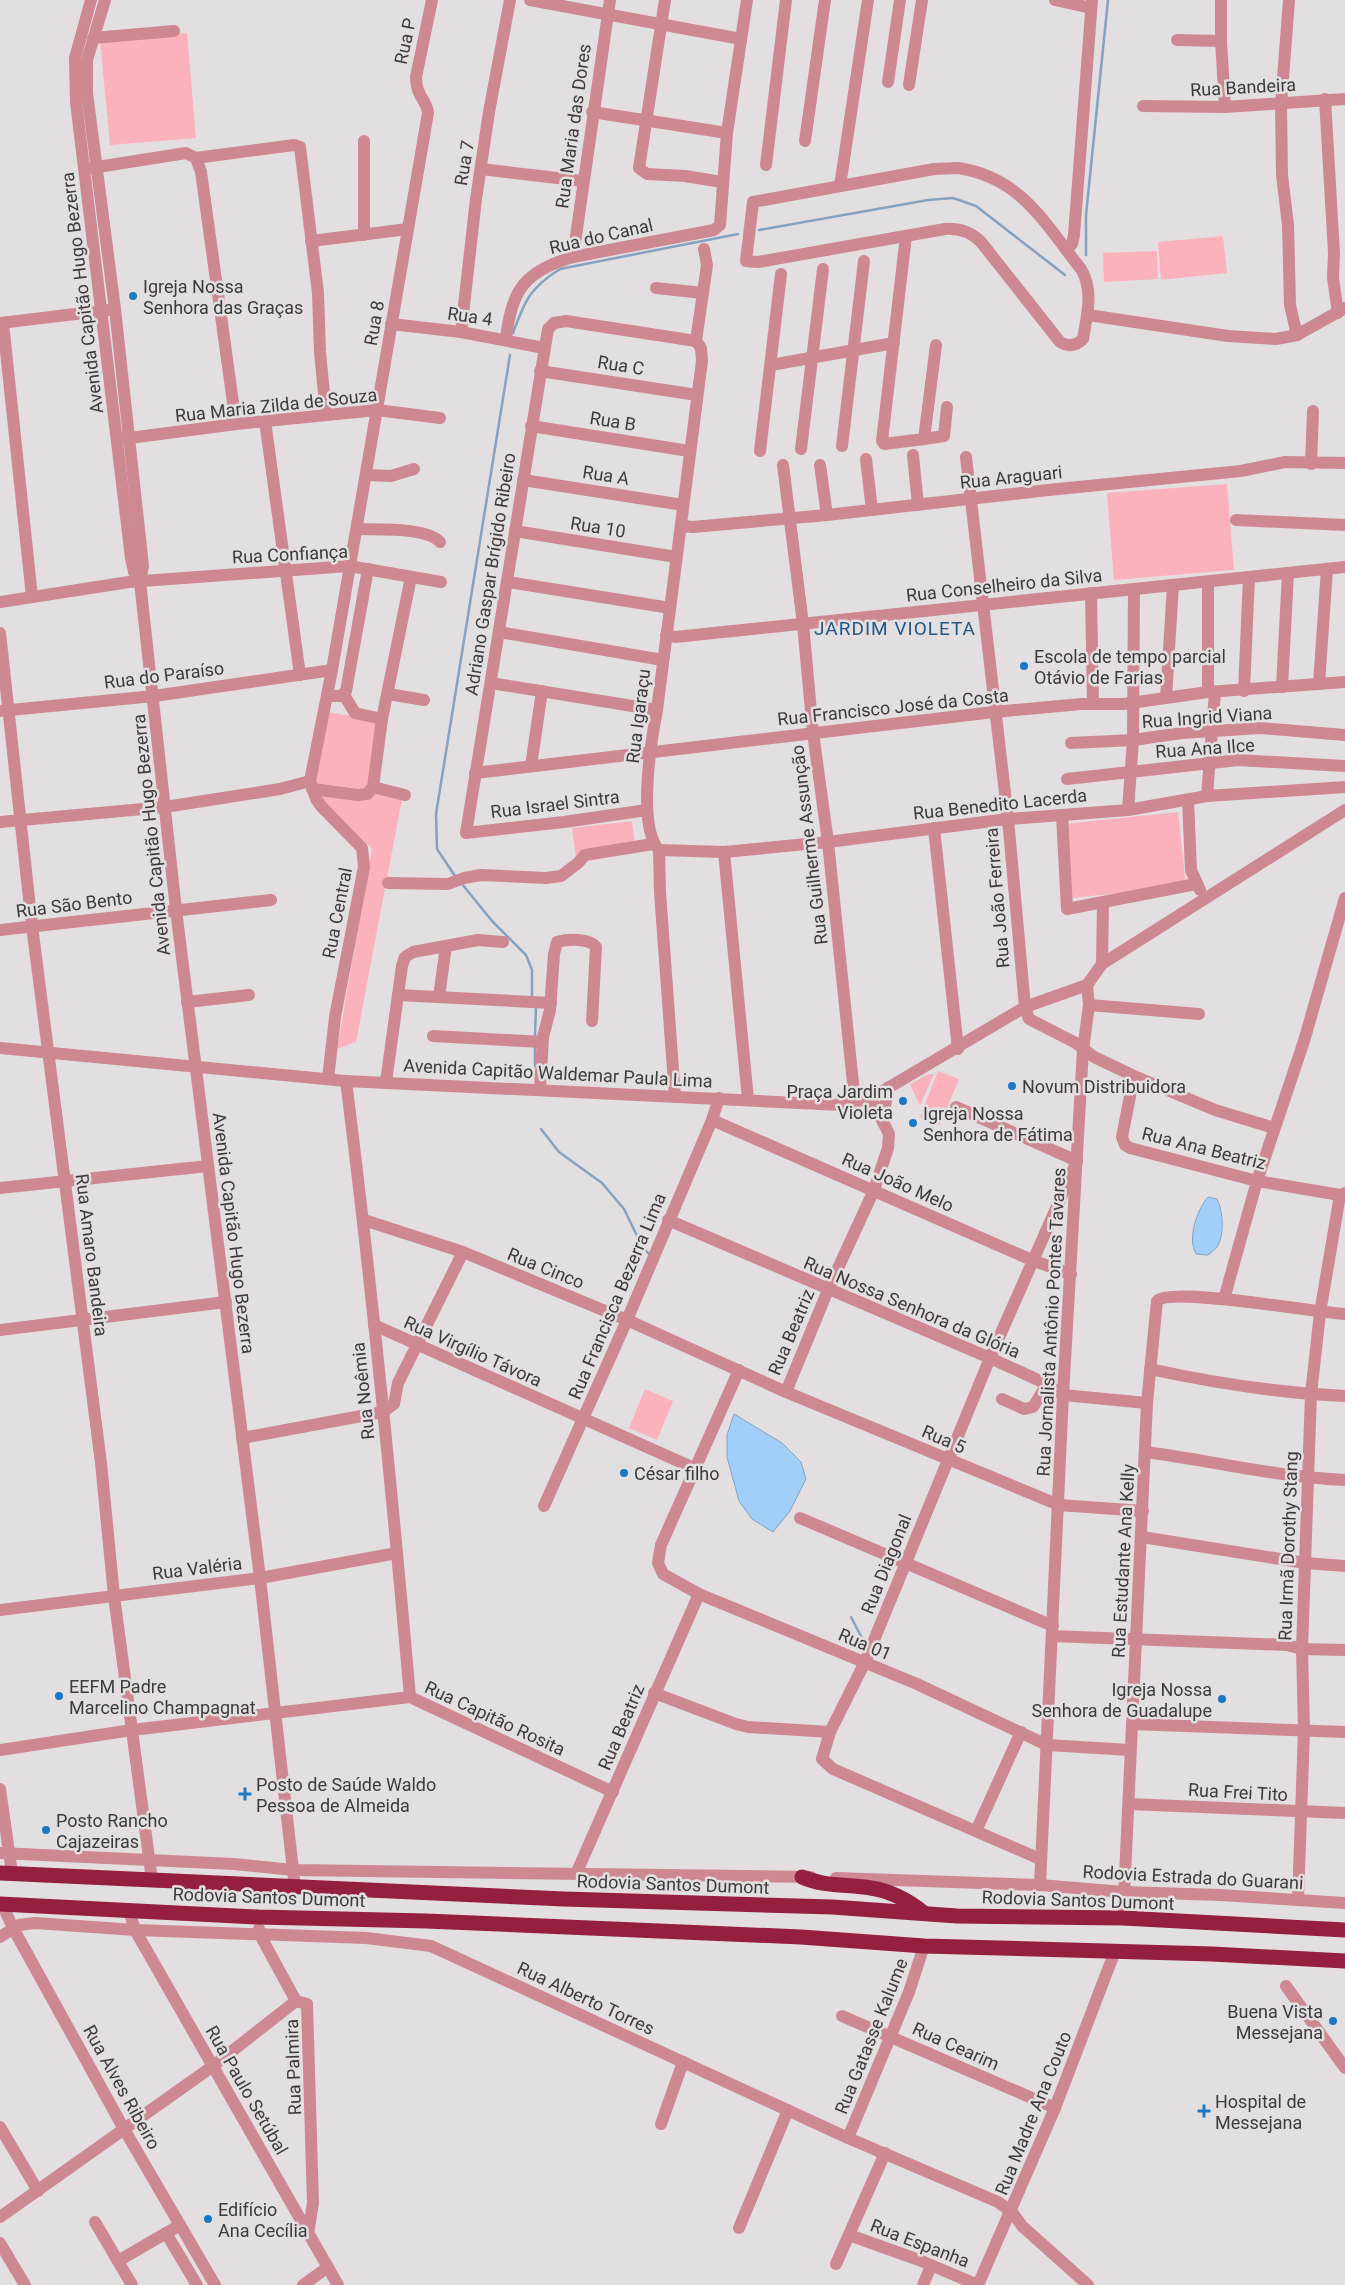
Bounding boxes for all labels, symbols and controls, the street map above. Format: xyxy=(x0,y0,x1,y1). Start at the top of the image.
street label: Rua P xyxy=(390,16,420,66)
street label: Rua Maria das Dores xyxy=(551,42,595,210)
street label: Rua Bandeira xyxy=(1190,74,1296,100)
street label: Rua 7 xyxy=(450,139,478,187)
street label: Avenida Capitão Hugo Bezerra xyxy=(57,171,107,415)
street label: Rua do Canal xyxy=(547,214,655,258)
place label: Igreja Nossa Senhora das Graças xyxy=(143,276,303,318)
marker: Igreja Nossa Senhora das Graças xyxy=(127,290,139,302)
street label: Rua 8 xyxy=(360,299,388,347)
street label: Rua 4 xyxy=(446,302,494,330)
street label: Rua C xyxy=(596,351,646,379)
street label: Rua Maria Zilda de Souza xyxy=(174,384,378,426)
street label: Rua B xyxy=(588,407,638,435)
street label: Adriano Gaspar Brígido Ribeiro xyxy=(460,451,520,697)
street label: Rua A xyxy=(581,461,631,489)
street label: Rua Araguari xyxy=(959,461,1063,493)
street label: Rua 10 xyxy=(569,512,627,542)
street label: Rua Confiança xyxy=(231,540,349,568)
street label: Rua Conselheiro da Silva xyxy=(905,564,1103,606)
district label: JARDIM VIOLETA xyxy=(814,617,976,640)
place label: Escola de tempo parcial Otávio de Farias xyxy=(1034,646,1226,688)
street label: Rua do Paraíso xyxy=(103,657,225,693)
marker: Escola de tempo parcial Otávio de Farias xyxy=(1018,660,1030,672)
street label: Rua Igaraçu xyxy=(622,668,654,764)
street label: Rua Francisco José da Costa xyxy=(776,684,1010,730)
street label: Rua Ingrid Viana xyxy=(1141,702,1273,732)
street label: Avenida Capitão Hugo Bezerra xyxy=(128,713,174,957)
street label: Rua Ana Ilce xyxy=(1155,734,1255,762)
street label: Rua Guilherme Assunção xyxy=(786,744,832,946)
street label: Rua Benedito Lacerda xyxy=(912,784,1088,824)
street label: Rua Israel Sintra xyxy=(489,786,621,822)
street label: Rua João Ferreira xyxy=(980,827,1014,969)
street label: Rua Central xyxy=(318,866,356,960)
street label: Rua São Bento xyxy=(15,886,133,922)
street label: Avenida Capitão Waldemar Paula Lima xyxy=(403,1054,713,1092)
place label: Novum Distribuidora xyxy=(1022,1076,1186,1097)
marker: Novum Distribuidora xyxy=(1006,1080,1018,1092)
place label: Praça Jardim Violeta xyxy=(786,1081,893,1123)
marker: Praça Jardim Violeta xyxy=(897,1095,909,1107)
place label: Igreja Nossa Senhora de Fátima xyxy=(923,1103,1073,1145)
street label: Avenida Capitão Hugo Bezerra xyxy=(209,1111,259,1355)
marker: Igreja Nossa Senhora de Fátima xyxy=(907,1117,919,1129)
street label: Rua Ana Beatriz xyxy=(1140,1122,1268,1174)
street label: Rua João Melo xyxy=(839,1148,957,1216)
street label: Rua Jornalista Antônio Pontes Tavares xyxy=(1032,1167,1070,1477)
street label: Rua Amaro Bandeira xyxy=(72,1172,112,1338)
street label: Rua Francisca Bezerra Lima xyxy=(564,1190,670,1402)
street label: Rua Cinco xyxy=(505,1243,587,1293)
street label: Rua Nossa Senhora da Glória xyxy=(801,1252,1023,1362)
street label: Rua Beatriz xyxy=(764,1286,818,1378)
street label: Rua Virgílio Távora xyxy=(401,1311,545,1391)
street label: Rua Noêmia xyxy=(347,1341,379,1441)
street label: Rua 5 xyxy=(919,1420,969,1458)
street label: Rua Irmã Dorothy Stang xyxy=(1274,1451,1302,1641)
place label: César filho xyxy=(634,1463,719,1484)
street label: Rua Estudante Ana Kelly xyxy=(1107,1463,1139,1659)
marker: César filho xyxy=(618,1467,630,1479)
street label: Rua Diagonal xyxy=(856,1511,916,1617)
street label: Rua Valéria xyxy=(151,1552,243,1584)
street label: Rua 01 xyxy=(835,1623,895,1665)
place label: EEFM Padre Marcelino Champagnat xyxy=(69,1676,256,1718)
street label: Rua Capitão Rosita xyxy=(422,1676,568,1760)
place label: Igreja Nossa Senhora de Guadalupe xyxy=(1032,1679,1212,1721)
street label: Rua Beatriz xyxy=(594,1681,648,1773)
marker: EEFM Padre Marcelino Champagnat xyxy=(53,1690,65,1702)
marker: Igreja Nossa Senhora de Guadalupe xyxy=(1216,1693,1228,1705)
place label: Posto de Saúde Waldo Pessoa de Almeida xyxy=(256,1774,436,1816)
street label: Rua Frei Tito xyxy=(1187,1779,1289,1805)
marker: Posto de Saúde Waldo Pessoa de Almeida xyxy=(238,1787,252,1801)
place label: Posto Rancho Cajazeiras xyxy=(56,1810,168,1852)
marker: Posto Rancho Cajazeiras xyxy=(40,1824,52,1836)
street label: Rodovia Estrada do Guarani xyxy=(1082,1861,1304,1893)
street label: Rodovia Santos Dumont xyxy=(576,1870,770,1898)
street label: Rodovia Santos Dumont xyxy=(172,1883,366,1911)
street label: Rodovia Santos Dumont xyxy=(981,1886,1175,1914)
street label: Rua Gatasse Kalume xyxy=(830,1955,912,2117)
street label: Rua Alberto Torres xyxy=(514,1957,658,2039)
place label: Buena Vista Messejana xyxy=(1227,2001,1323,2043)
marker: Buena Vista Messejana xyxy=(1327,2015,1339,2027)
street label: Rua Palmira xyxy=(281,2018,305,2116)
street label: Rua Cearim xyxy=(909,2018,1003,2074)
street label: Rua Alves Ribeiro xyxy=(79,2021,165,2153)
street label: Rua Paulo Setúbal xyxy=(201,2022,293,2158)
street label: Rua Madre Ana Couto xyxy=(991,2028,1075,2198)
place label: Hospital de Messejana xyxy=(1215,2091,1306,2133)
marker: Hospital de Messejana xyxy=(1197,2104,1211,2118)
place label: Edifício Ana Cecília xyxy=(218,2199,308,2241)
marker: Edifício Ana Cecília xyxy=(202,2213,214,2225)
street label: Rua Espanha xyxy=(868,2215,972,2271)

